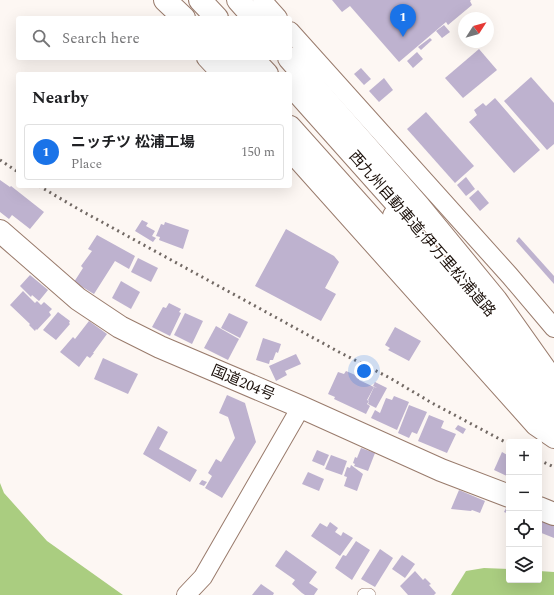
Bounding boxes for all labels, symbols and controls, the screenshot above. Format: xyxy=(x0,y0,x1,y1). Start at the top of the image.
pin: 1 xyxy=(390,4,416,37)
north arrow xyxy=(458,12,494,48)
search box xyxy=(16,16,292,60)
icon: search xyxy=(30,27,52,49)
text: Search here xyxy=(62,27,140,50)
text: Nearby xyxy=(32,85,88,111)
text: ニッチツ 松浦工場 xyxy=(71,131,195,154)
text: 1 xyxy=(42,142,50,162)
text: 150 m xyxy=(241,142,275,162)
street label: 西九州自動車道;伊万里松浦道路 xyxy=(343,146,501,322)
text: Place xyxy=(71,154,102,174)
street label: 国道204号 xyxy=(207,359,279,407)
your location xyxy=(354,361,374,381)
map controls xyxy=(506,439,542,583)
button: + xyxy=(506,439,542,475)
button: − xyxy=(506,475,542,511)
button: locate xyxy=(506,511,542,547)
button: layers xyxy=(506,547,542,583)

